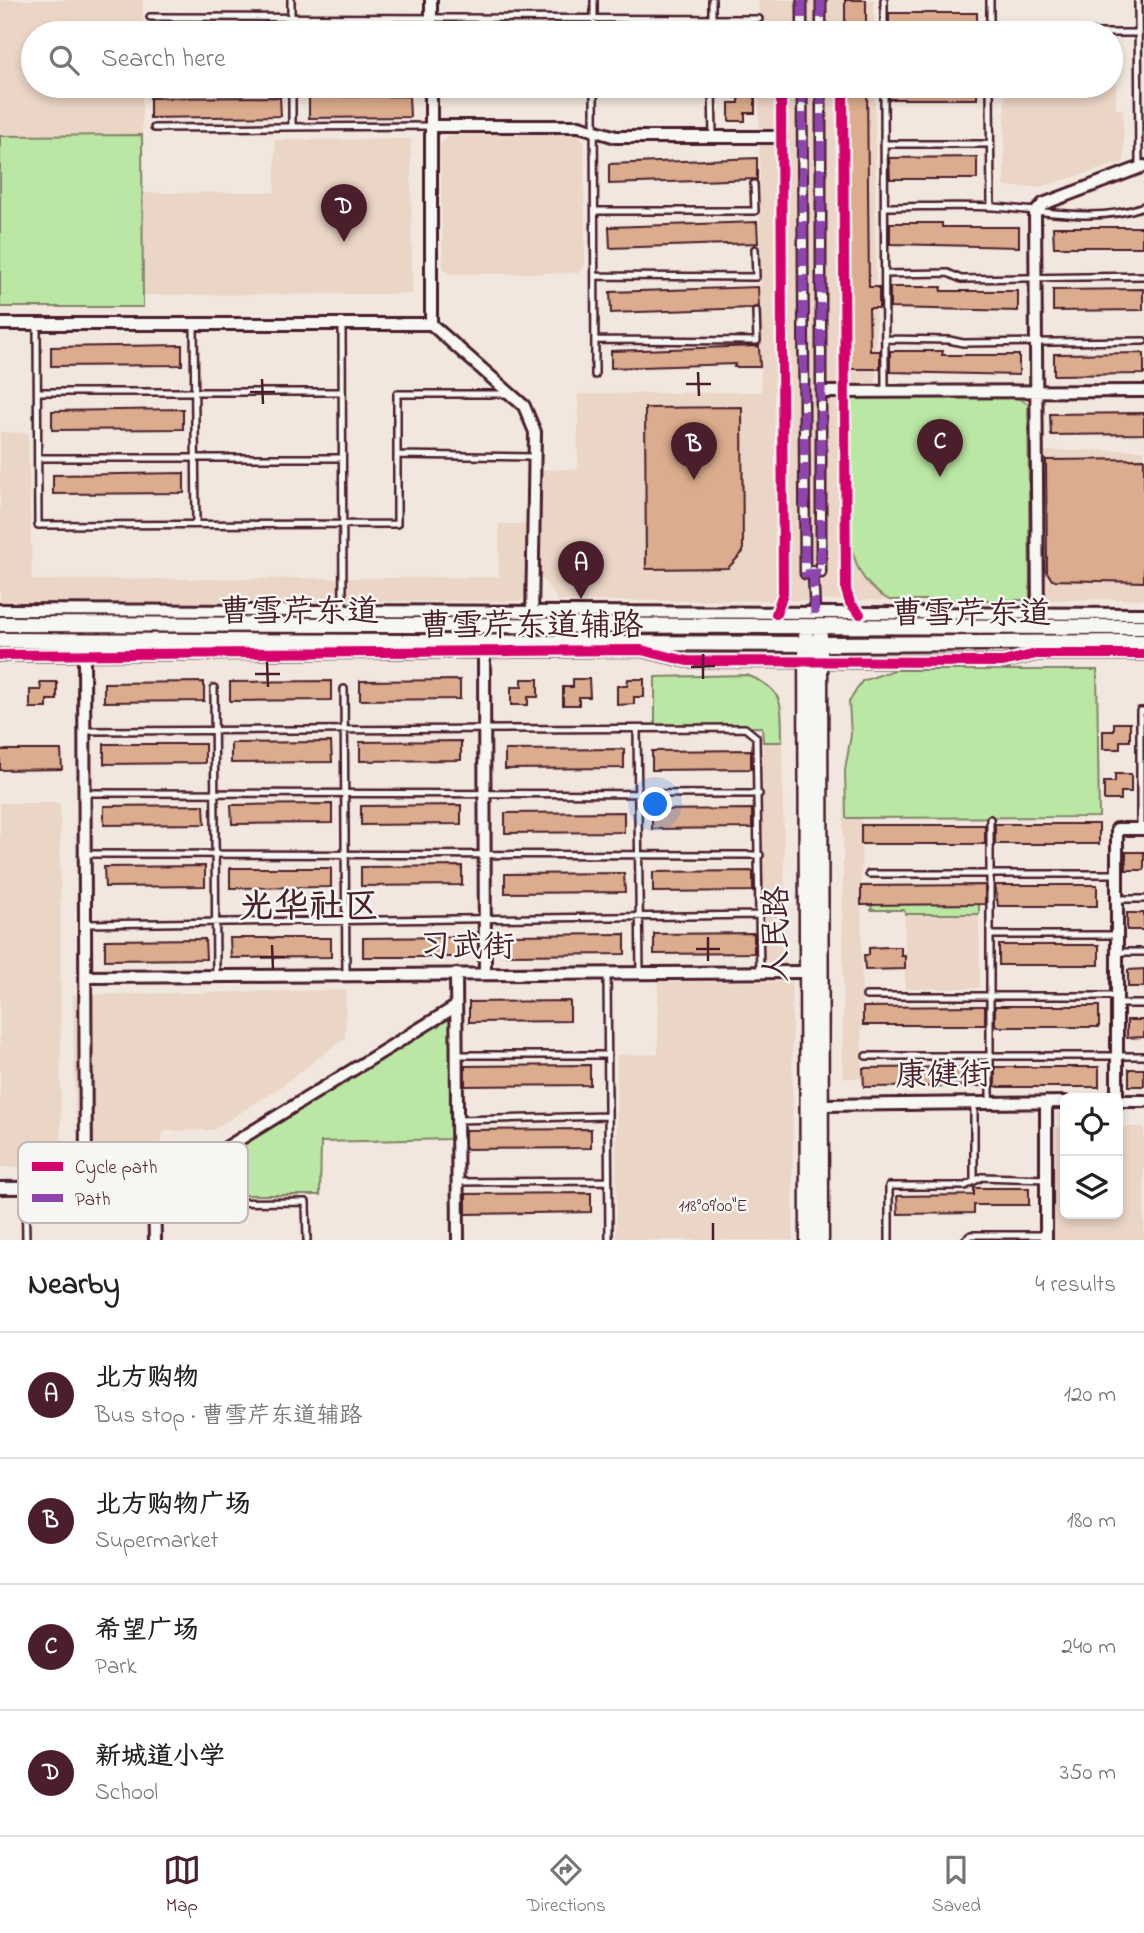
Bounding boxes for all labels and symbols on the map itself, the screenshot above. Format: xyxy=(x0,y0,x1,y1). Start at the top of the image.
pin: D xyxy=(321,184,367,242)
pin: C xyxy=(917,419,963,477)
pin: B xyxy=(671,422,717,480)
pin: A xyxy=(558,541,604,599)
street label: 曹雪芹东道 xyxy=(219,590,379,637)
street label: 曹雪芹东道 xyxy=(891,592,1051,639)
street label: 曹雪芹东道辅路 xyxy=(419,604,643,651)
your location xyxy=(638,787,672,821)
district label: 光华社区 xyxy=(239,883,379,934)
street label: 人民路 xyxy=(755,886,802,982)
street label: 习武街 xyxy=(419,925,515,972)
street label: 康健街 xyxy=(895,1053,991,1101)
legend xyxy=(18,1142,248,1223)
text: Cycle path xyxy=(75,1155,157,1183)
text: Path xyxy=(75,1187,111,1214)
text: 118°09'00"E xyxy=(679,1194,747,1220)

